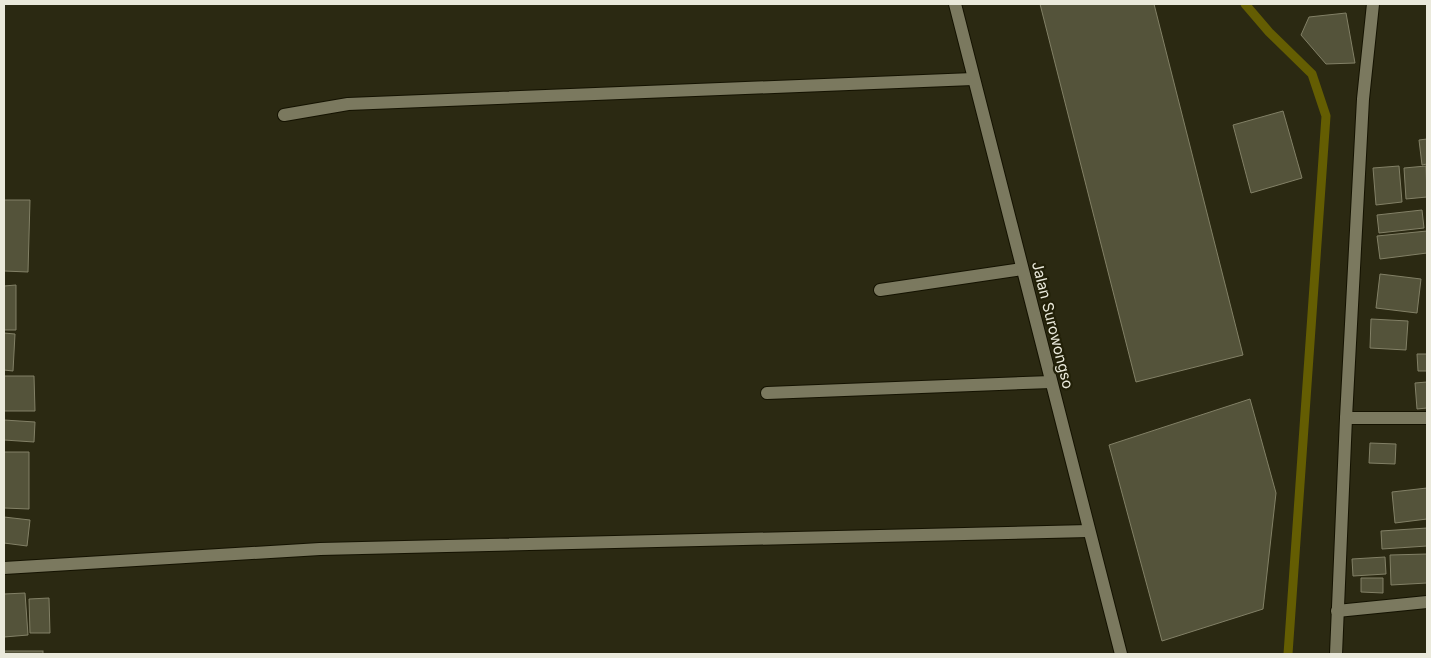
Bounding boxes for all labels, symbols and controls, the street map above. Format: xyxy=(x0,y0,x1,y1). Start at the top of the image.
street label: Jalan Surowongso xyxy=(1028,259,1078,391)

